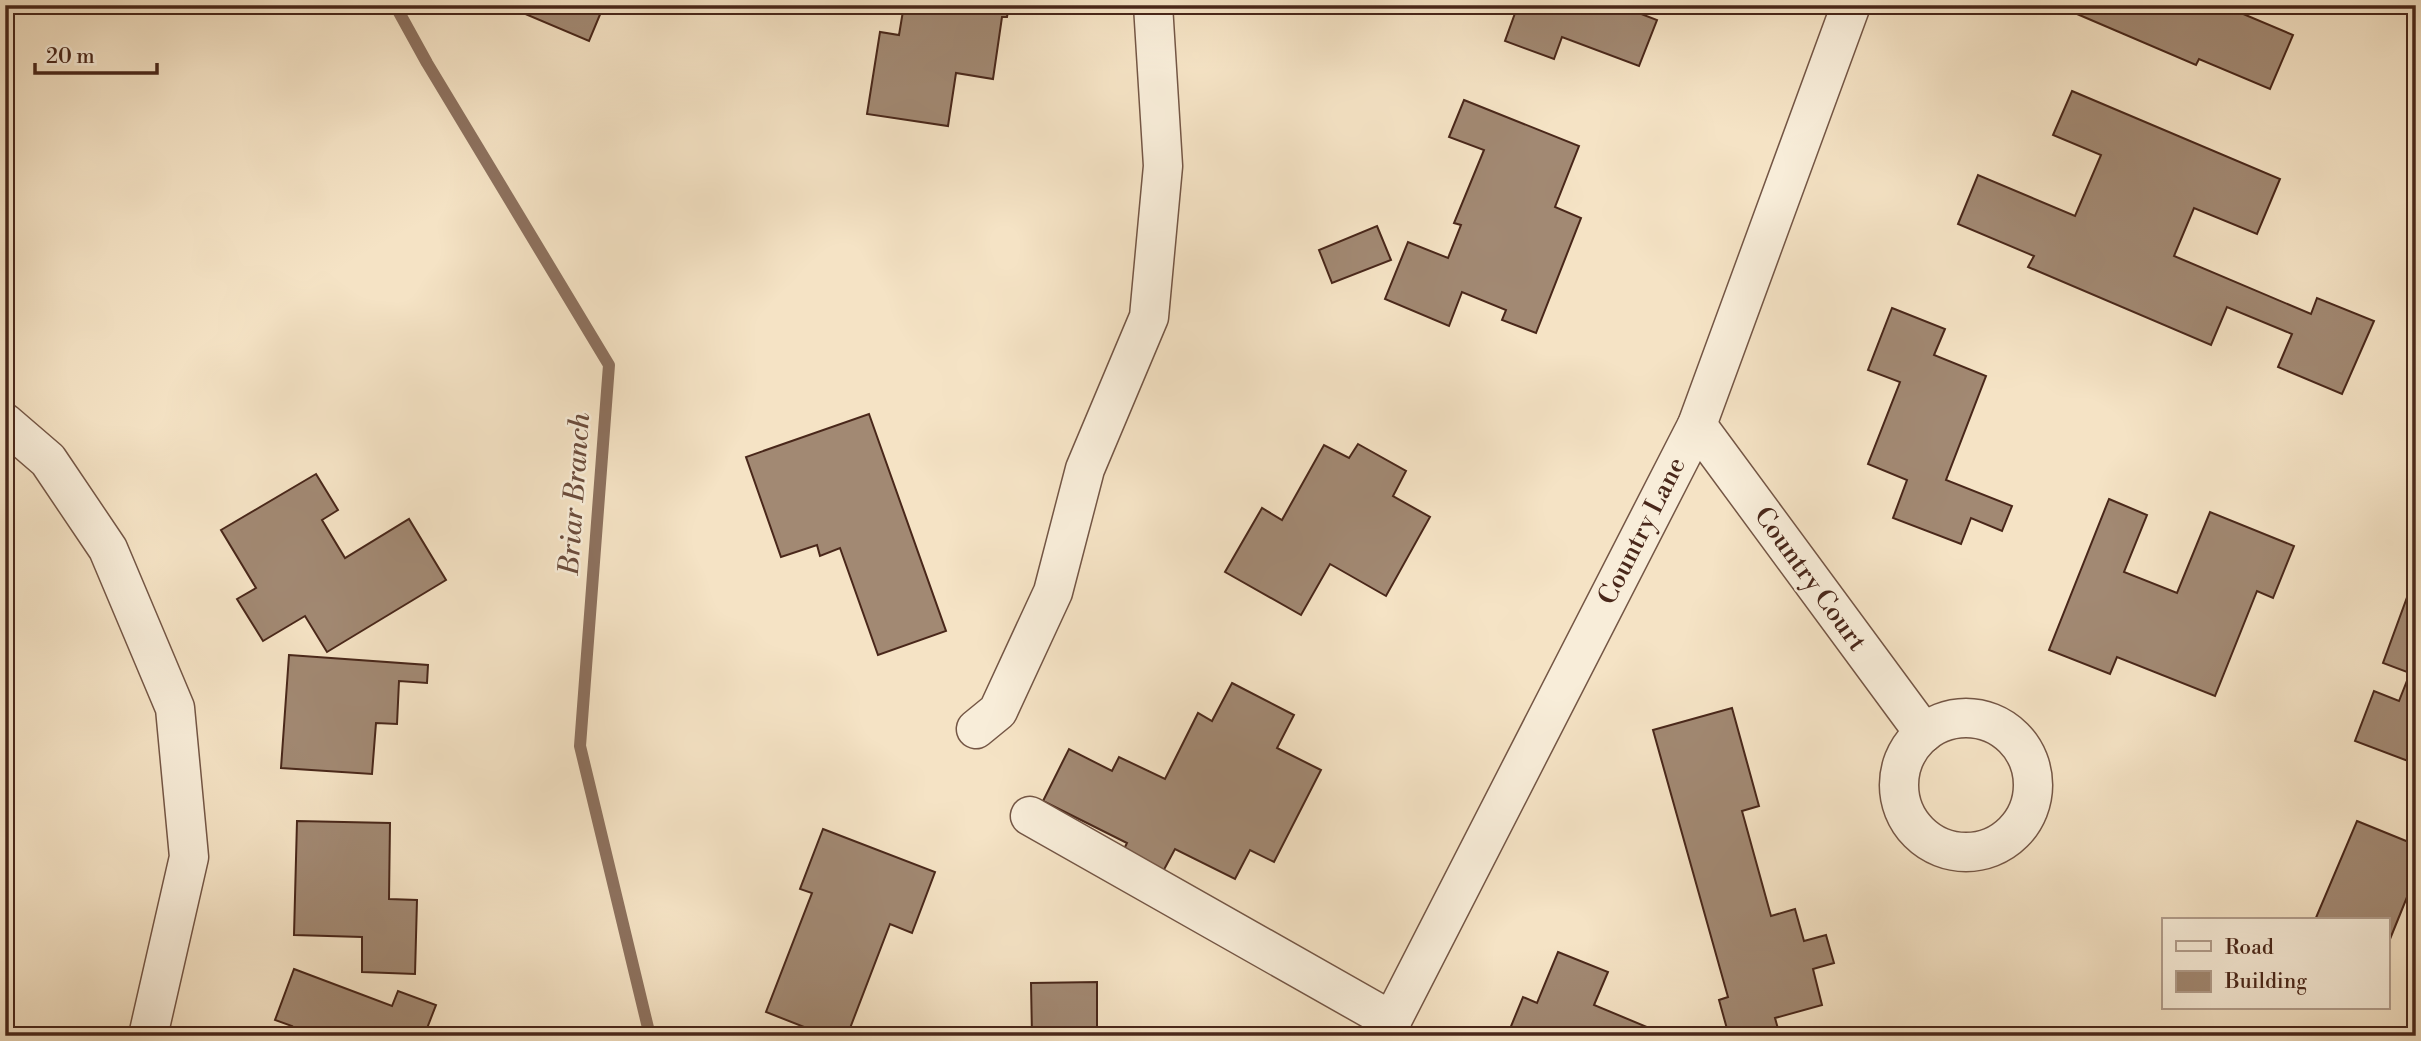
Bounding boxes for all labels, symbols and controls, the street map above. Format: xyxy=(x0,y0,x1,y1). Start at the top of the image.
scale bar xyxy=(35,32,158,76)
text: 20 m xyxy=(46,44,95,70)
water label: Briar Branch xyxy=(552,411,598,577)
street label: Country Lane xyxy=(1591,452,1693,610)
street label: Country Court xyxy=(1747,501,1873,657)
legend xyxy=(2162,918,2390,1010)
text: Road xyxy=(2225,935,2274,961)
text: Building xyxy=(2224,969,2307,995)

